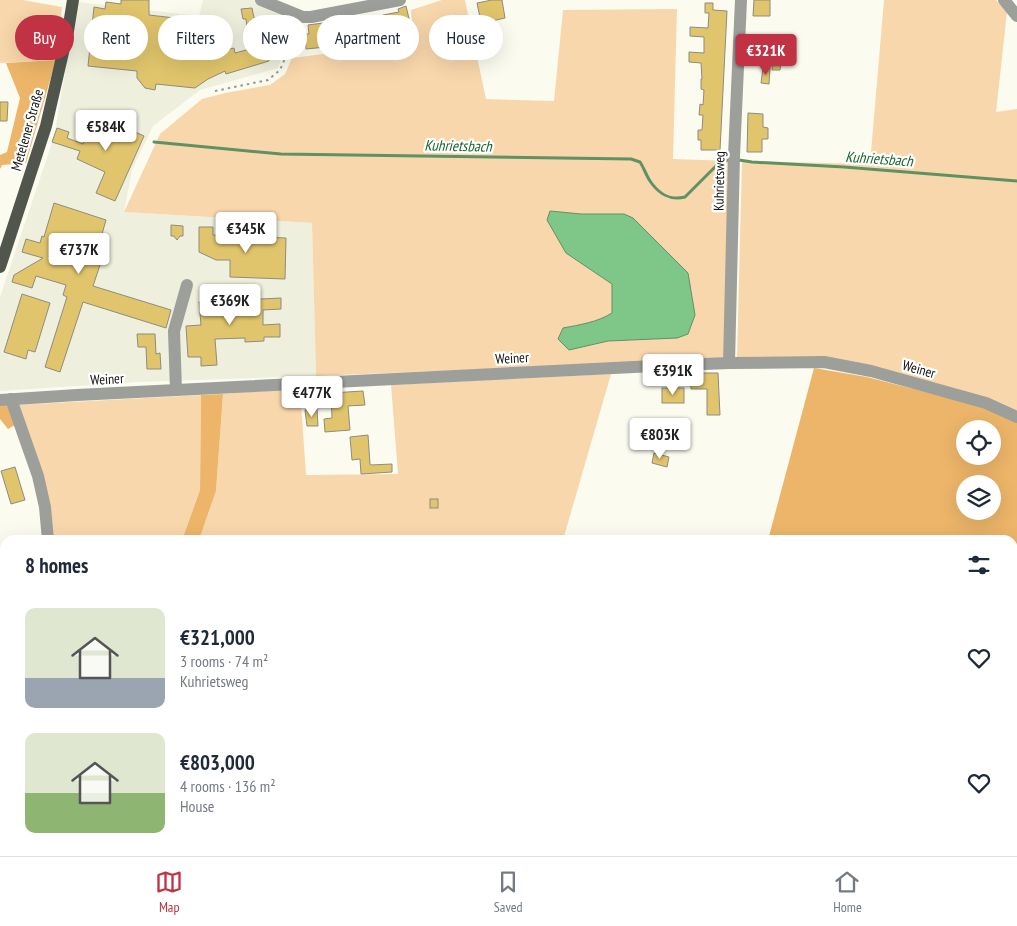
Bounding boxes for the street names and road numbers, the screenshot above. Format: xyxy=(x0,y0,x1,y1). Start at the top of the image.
street label: Metelener Straße xyxy=(7,87,47,173)
street label: Kuhrietsweg xyxy=(709,151,729,211)
street label: Weiner xyxy=(495,348,529,368)
street label: Weiner xyxy=(900,356,938,382)
street label: Weiner xyxy=(90,369,124,389)

